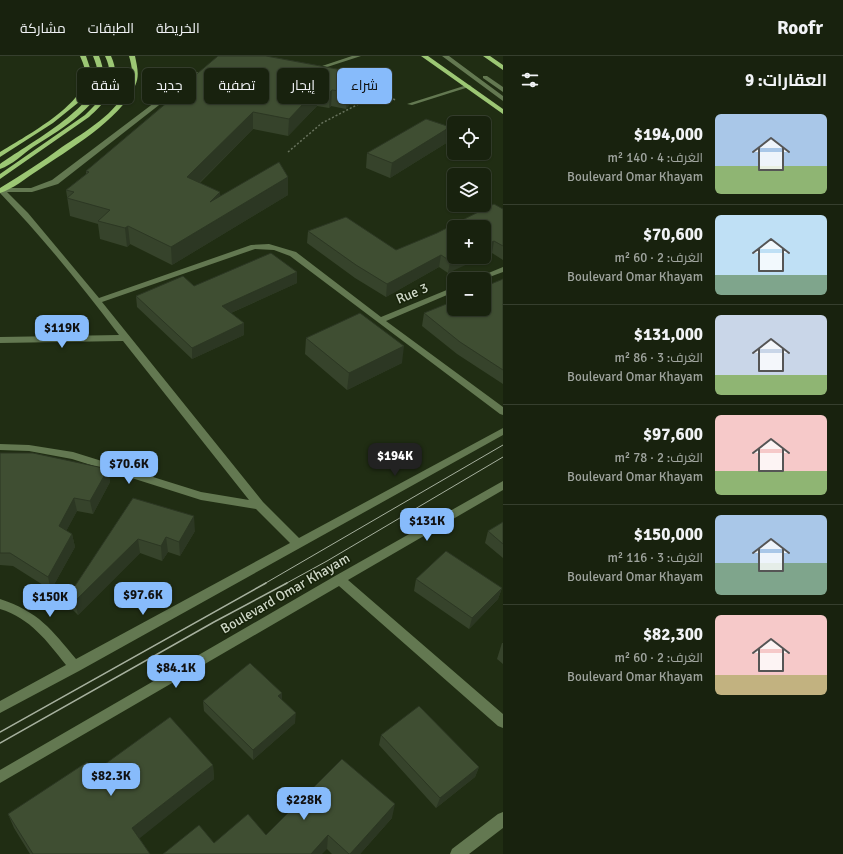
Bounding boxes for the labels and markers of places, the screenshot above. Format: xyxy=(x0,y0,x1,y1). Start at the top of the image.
pin: $119K xyxy=(34,315,90,349)
pin: $194K xyxy=(367,443,423,477)
pin: $70.6K xyxy=(96,451,162,485)
pin: $131K xyxy=(399,508,455,542)
pin: $97.6K xyxy=(110,582,176,616)
pin: $150K xyxy=(22,584,78,618)
pin: $84.1K xyxy=(143,655,209,689)
pin: $82.3K xyxy=(78,763,144,797)
pin: $228K xyxy=(276,787,332,821)

